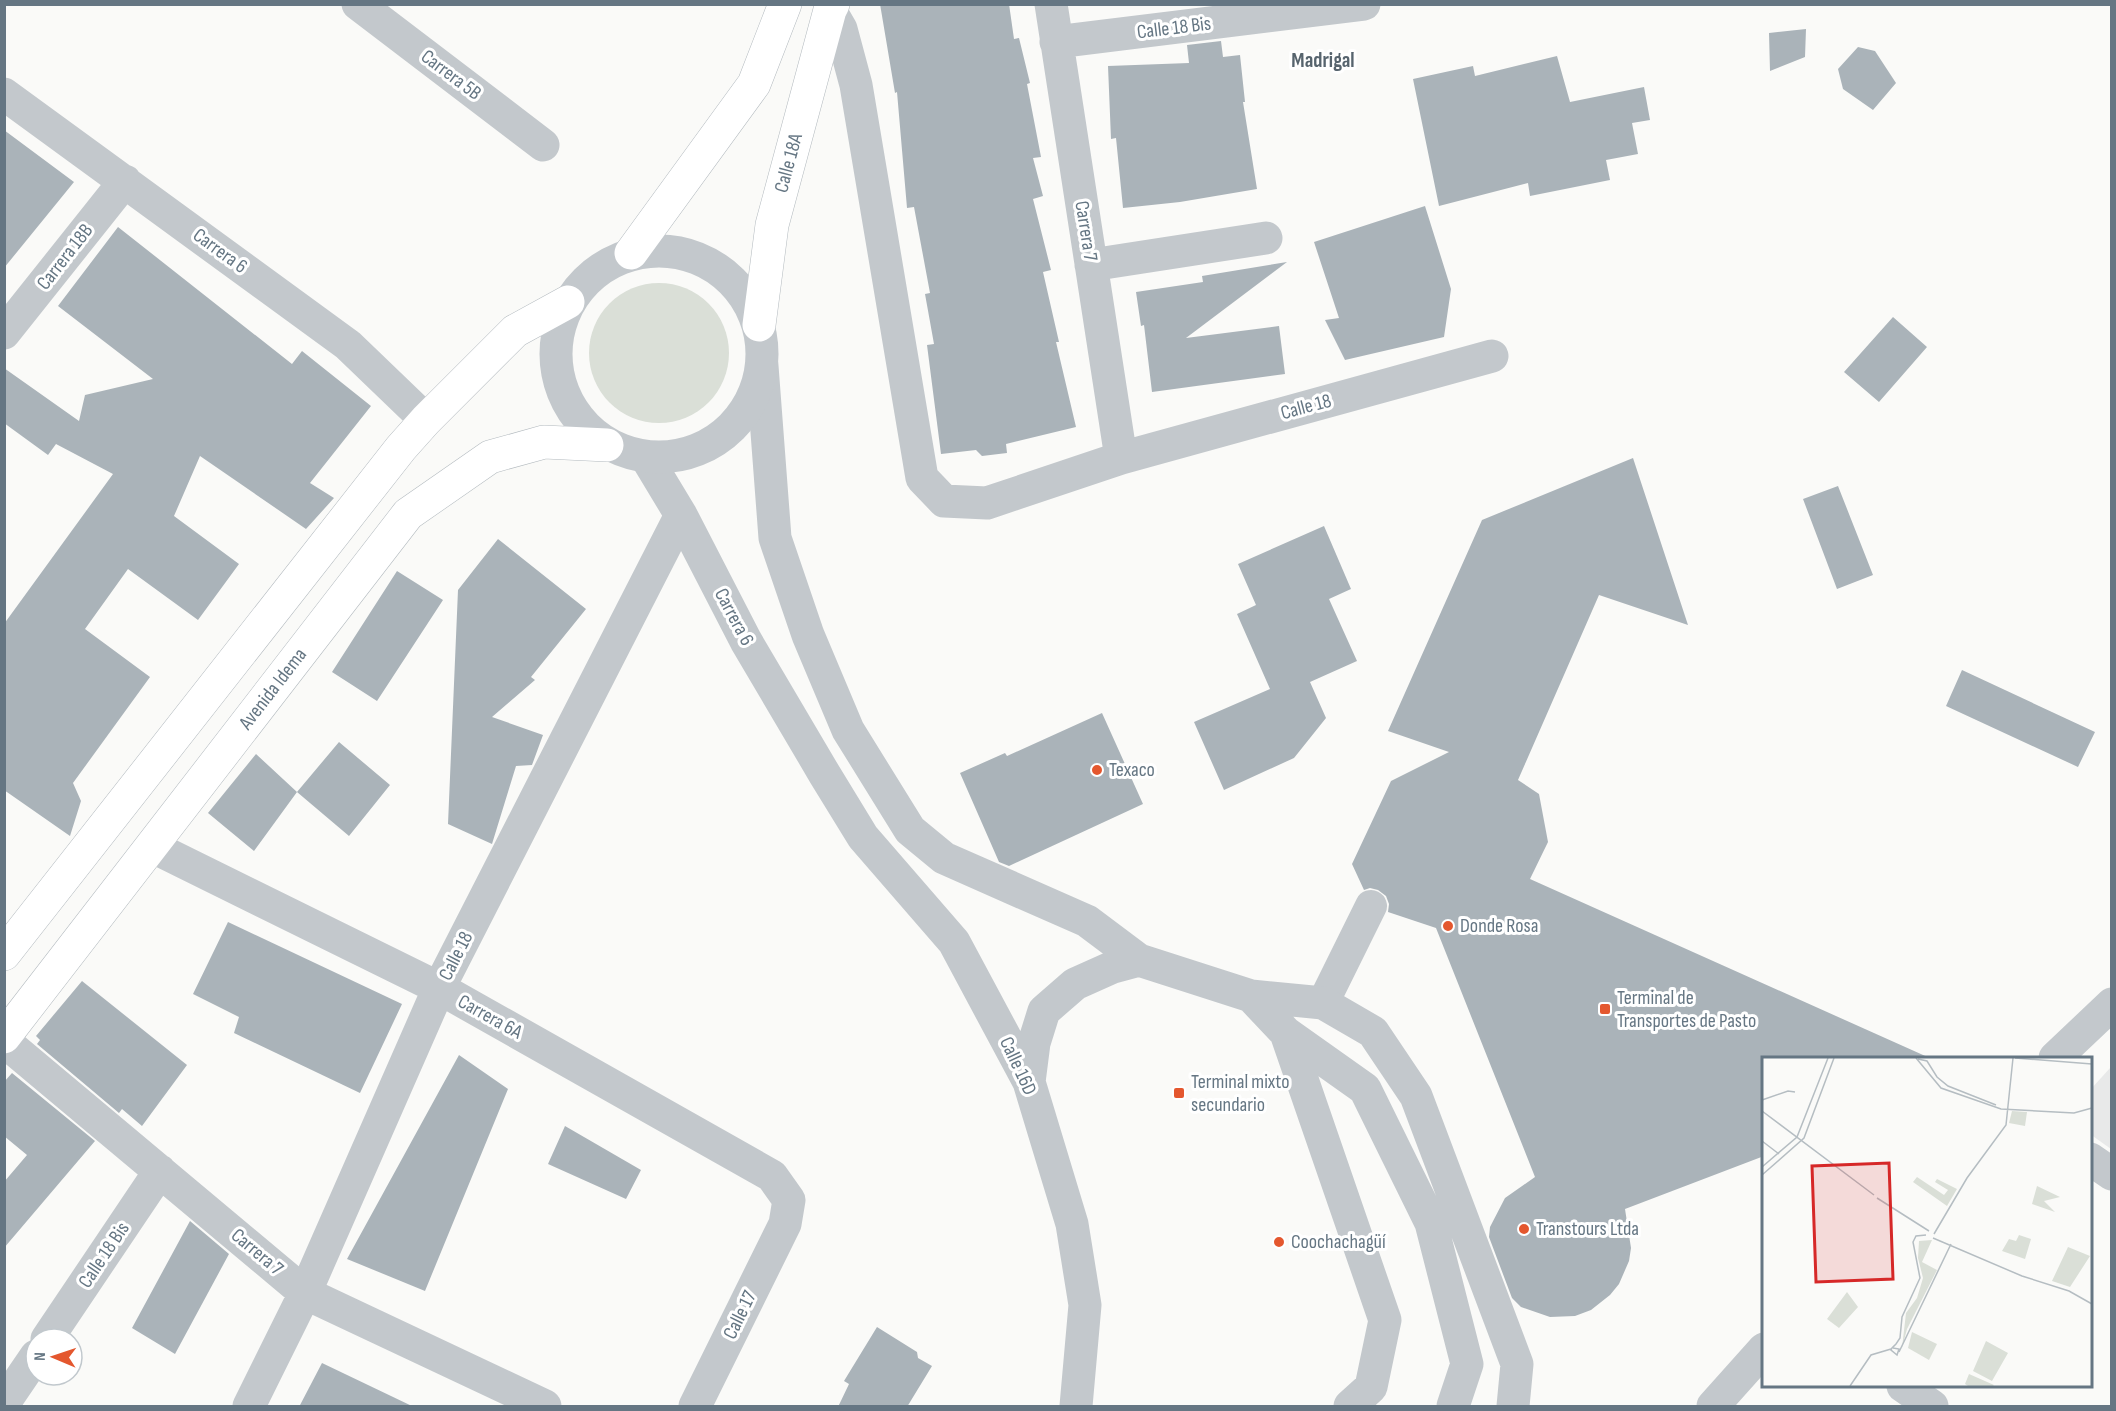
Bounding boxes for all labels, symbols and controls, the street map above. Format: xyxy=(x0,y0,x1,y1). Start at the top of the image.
street label: Calle 18 Bis xyxy=(1136,12,1212,44)
street label: Carrera 5B xyxy=(416,45,486,106)
district label: Madrigal xyxy=(1291,48,1355,73)
street label: Calle 18A xyxy=(769,130,808,195)
street label: Carrera 7 xyxy=(1069,199,1103,263)
street label: Carrera 18B xyxy=(32,219,98,295)
street label: Carrera 6 xyxy=(188,223,252,279)
street label: Calle 18 xyxy=(1278,389,1334,425)
street label: Carrera 6 xyxy=(709,584,759,650)
street label: Avenida Idema xyxy=(233,643,312,735)
place label: Texaco xyxy=(1109,758,1155,782)
marker: Texaco xyxy=(1090,763,1104,777)
place label: Donde Rosa xyxy=(1460,914,1538,938)
marker: Donde Rosa xyxy=(1441,919,1455,933)
street label: Calle 18 xyxy=(434,928,478,984)
place label: Terminal de Transportes de Pasto xyxy=(1617,986,1756,1033)
street label: Carrera 6A xyxy=(454,990,527,1045)
marker: Terminal de Transportes de Pasto xyxy=(1598,1002,1612,1016)
street label: Calle 16D xyxy=(994,1033,1042,1099)
inset map xyxy=(1762,1057,2092,1387)
place label: Terminal mixto secundario xyxy=(1191,1070,1290,1117)
marker: Terminal mixto secundario xyxy=(1172,1086,1186,1100)
street label: Calle 18 Bis xyxy=(73,1217,135,1293)
place label: Transtours Ltda xyxy=(1536,1217,1639,1241)
marker: Transtours Ltda xyxy=(1517,1222,1531,1236)
street label: Carrera 7 xyxy=(226,1223,288,1281)
place label: Coochachagüí xyxy=(1291,1230,1386,1254)
marker: Coochachagüí xyxy=(1272,1235,1286,1249)
street label: Calle 17 xyxy=(718,1287,762,1343)
north arrow xyxy=(24,1327,84,1387)
text: N xyxy=(31,1352,50,1361)

